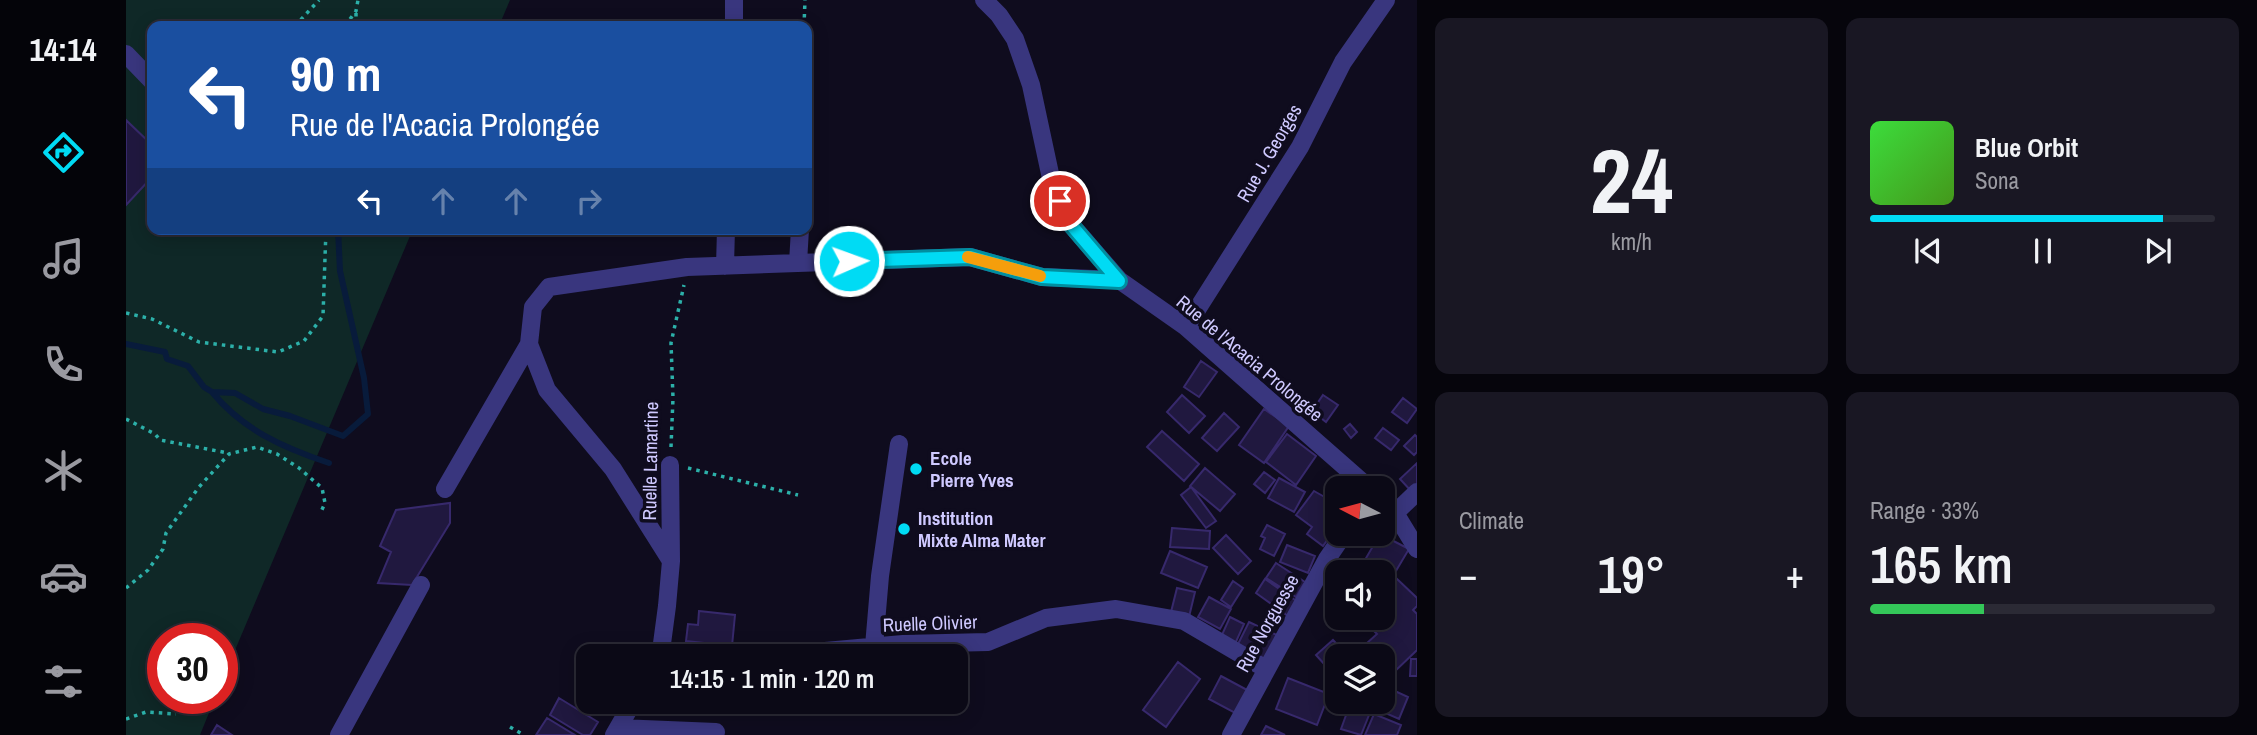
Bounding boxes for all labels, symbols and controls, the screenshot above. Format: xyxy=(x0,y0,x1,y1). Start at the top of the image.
text: 14:14 xyxy=(29,28,97,71)
text: 90 m xyxy=(290,40,382,106)
icon: left xyxy=(175,49,266,140)
street label: Rue J. Georges xyxy=(1230,99,1308,207)
text: Rue de l'Acacia Prolongée xyxy=(290,103,600,146)
text: 24 xyxy=(1590,119,1673,241)
icon: directions xyxy=(39,128,88,177)
text: Blue Orbit xyxy=(1975,130,2078,165)
text: Sona xyxy=(1975,165,2019,196)
pin xyxy=(1030,171,1090,231)
icon: left xyxy=(351,182,389,220)
icon: ahead xyxy=(424,182,462,220)
icon: ahead xyxy=(497,182,535,220)
icon: right xyxy=(570,182,608,220)
icon: arrive xyxy=(1041,182,1079,220)
position arrow xyxy=(812,224,886,298)
text: km/h xyxy=(1611,226,1652,257)
icon: previous xyxy=(1909,232,1947,270)
icon: pause xyxy=(2024,232,2062,270)
icon: next xyxy=(2139,232,2177,270)
icon: music xyxy=(39,234,88,283)
street label: Rue de l'Acacia Prolongée xyxy=(1171,289,1329,427)
icon: phone xyxy=(39,340,88,389)
street label: Ruelle Lamartine xyxy=(636,401,664,521)
place label: Ecole Pierre Yves xyxy=(930,445,1014,493)
icon: climate xyxy=(39,446,88,495)
marker: Ecole Pierre Yves xyxy=(908,461,924,477)
north arrow xyxy=(1325,476,1395,546)
map controls xyxy=(1325,476,1395,714)
text: Range · 33% xyxy=(1870,495,1979,526)
place label: Institution Mixte Alma Mater xyxy=(918,505,1046,553)
text: Climate xyxy=(1459,505,1524,536)
marker: Institution Mixte Alma Mater xyxy=(896,521,912,537)
text: 165 km xyxy=(1870,529,2013,599)
text: 19° xyxy=(1597,539,1666,609)
text: − xyxy=(1459,549,1477,600)
text: + xyxy=(1786,549,1804,600)
icon: car xyxy=(39,552,88,601)
button: sound xyxy=(1325,560,1395,630)
street label: Rue Norguesse xyxy=(1229,569,1305,677)
street label: Ruelle Olivier xyxy=(882,608,978,638)
speed limit sign: 30 xyxy=(147,623,238,714)
button: layers xyxy=(1325,644,1395,714)
icon: filters xyxy=(39,657,88,706)
text: 14:15 · 1 min · 120 m xyxy=(670,661,874,696)

